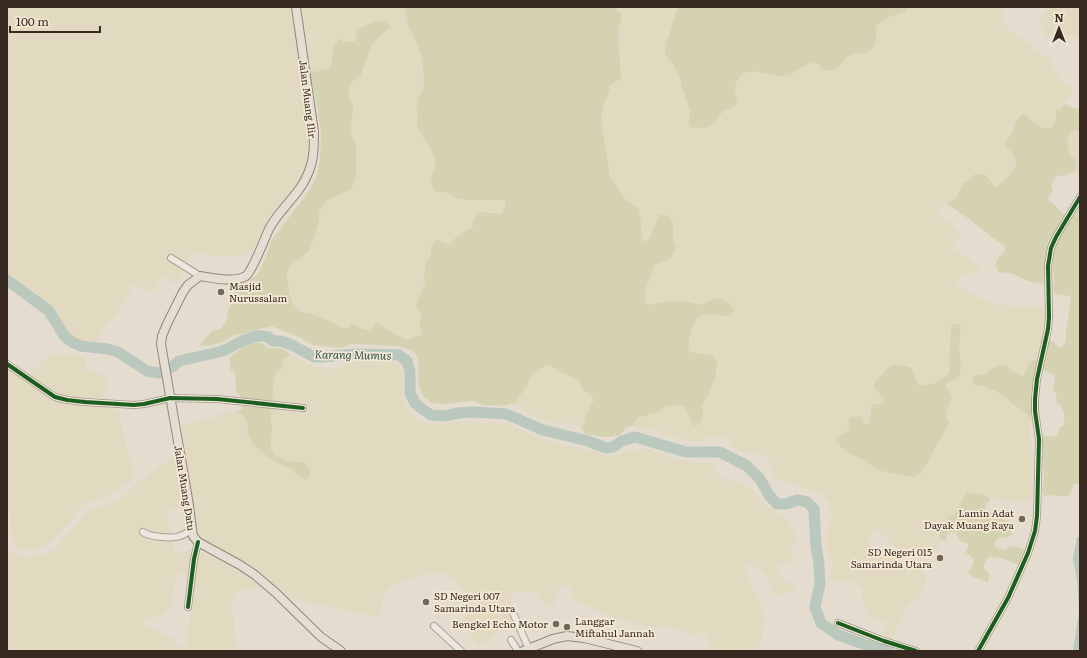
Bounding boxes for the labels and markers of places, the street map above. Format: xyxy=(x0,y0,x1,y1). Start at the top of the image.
place label: Masjid Nurussalam xyxy=(229,278,287,305)
marker: Masjid Nurussalam xyxy=(216,287,226,297)
place label: Lamin Adat Dayak Muang Raya xyxy=(924,505,1015,532)
marker: Lamin Adat Dayak Muang Raya xyxy=(1017,514,1027,524)
place label: SD Negeri 015 Samarinda Utara xyxy=(851,544,933,571)
marker: SD Negeri 015 Samarinda Utara xyxy=(935,553,945,563)
place label: SD Negeri 007 Samarinda Utara xyxy=(434,588,516,615)
marker: SD Negeri 007 Samarinda Utara xyxy=(421,597,431,607)
place label: Langgar Miftahul Jannah xyxy=(575,613,655,640)
place label: Bengkel Echo Motor xyxy=(452,616,548,631)
marker: Bengkel Echo Motor xyxy=(551,619,561,629)
marker: Langgar Miftahul Jannah xyxy=(562,622,572,632)

